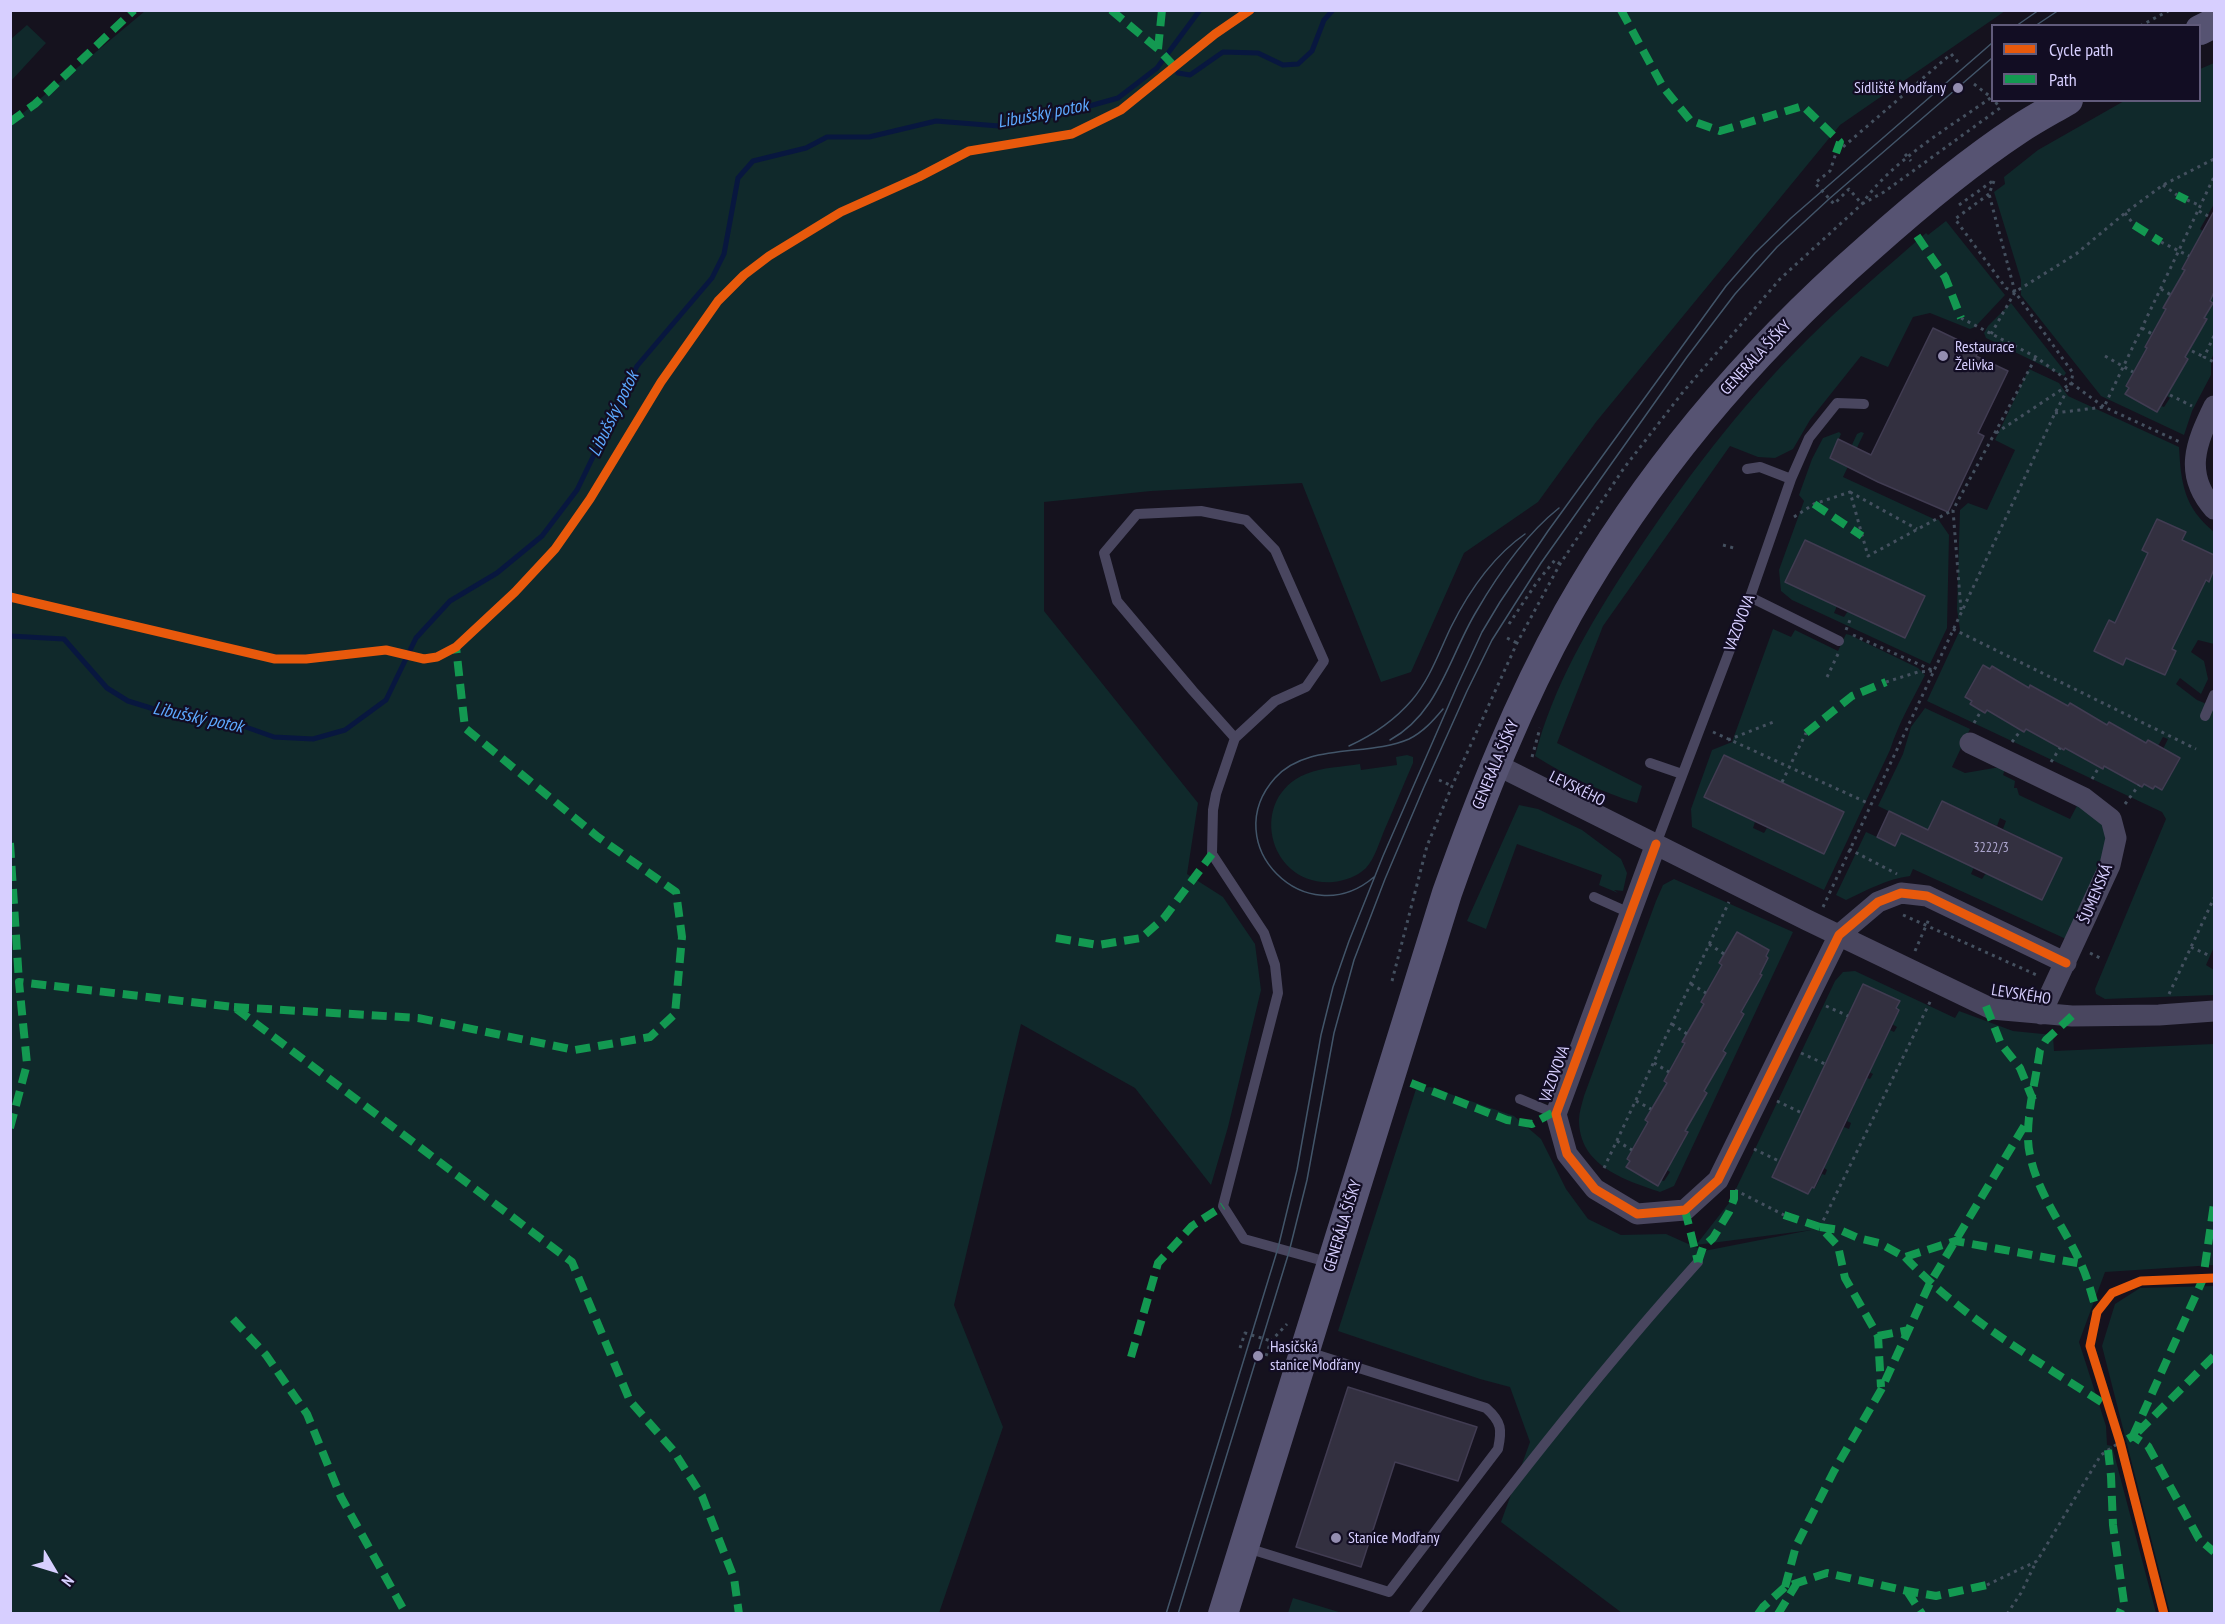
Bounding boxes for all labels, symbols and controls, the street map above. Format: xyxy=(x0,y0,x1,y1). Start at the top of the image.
legend xyxy=(1991,24,2201,102)
text: Cycle path xyxy=(2049,38,2113,61)
text: Path xyxy=(2049,68,2077,91)
place label: Sídliště Modřany xyxy=(1854,78,1946,98)
marker: Sídliště Modřany xyxy=(1951,81,1965,95)
water label: Libušský potok xyxy=(996,95,1090,133)
street label: GENERÁLA ŠIŠKY xyxy=(1717,317,1795,399)
place label: Restaurace Želivka xyxy=(1955,337,2015,375)
marker: Restaurace Želivka xyxy=(1936,349,1950,363)
water label: Libušský potok xyxy=(584,368,644,460)
street label: VAZOVOVA xyxy=(1720,592,1760,654)
water label: Libušský potok xyxy=(151,698,245,738)
street label: GENERÁLA ŠIŠKY xyxy=(1469,718,1523,812)
street label: LEVSKÉHO xyxy=(1546,767,1608,811)
house number: 3222/3 xyxy=(1973,840,2009,856)
street label: ŠUMENSKÁ xyxy=(2075,861,2117,927)
street label: LEVSKÉHO xyxy=(1990,981,2052,1009)
street label: VAZOVOVA xyxy=(1536,1043,1574,1105)
street label: GENERÁLA ŠIŠKY xyxy=(1320,1178,1366,1274)
place label: Hasičská stanice Modřany xyxy=(1270,1337,1360,1375)
marker: Hasičská stanice Modřany xyxy=(1251,1349,1265,1363)
place label: Stanice Modřany xyxy=(1348,1528,1439,1548)
marker: Stanice Modřany xyxy=(1329,1531,1343,1545)
north arrow xyxy=(24,1540,84,1600)
text: N xyxy=(58,1572,79,1591)

